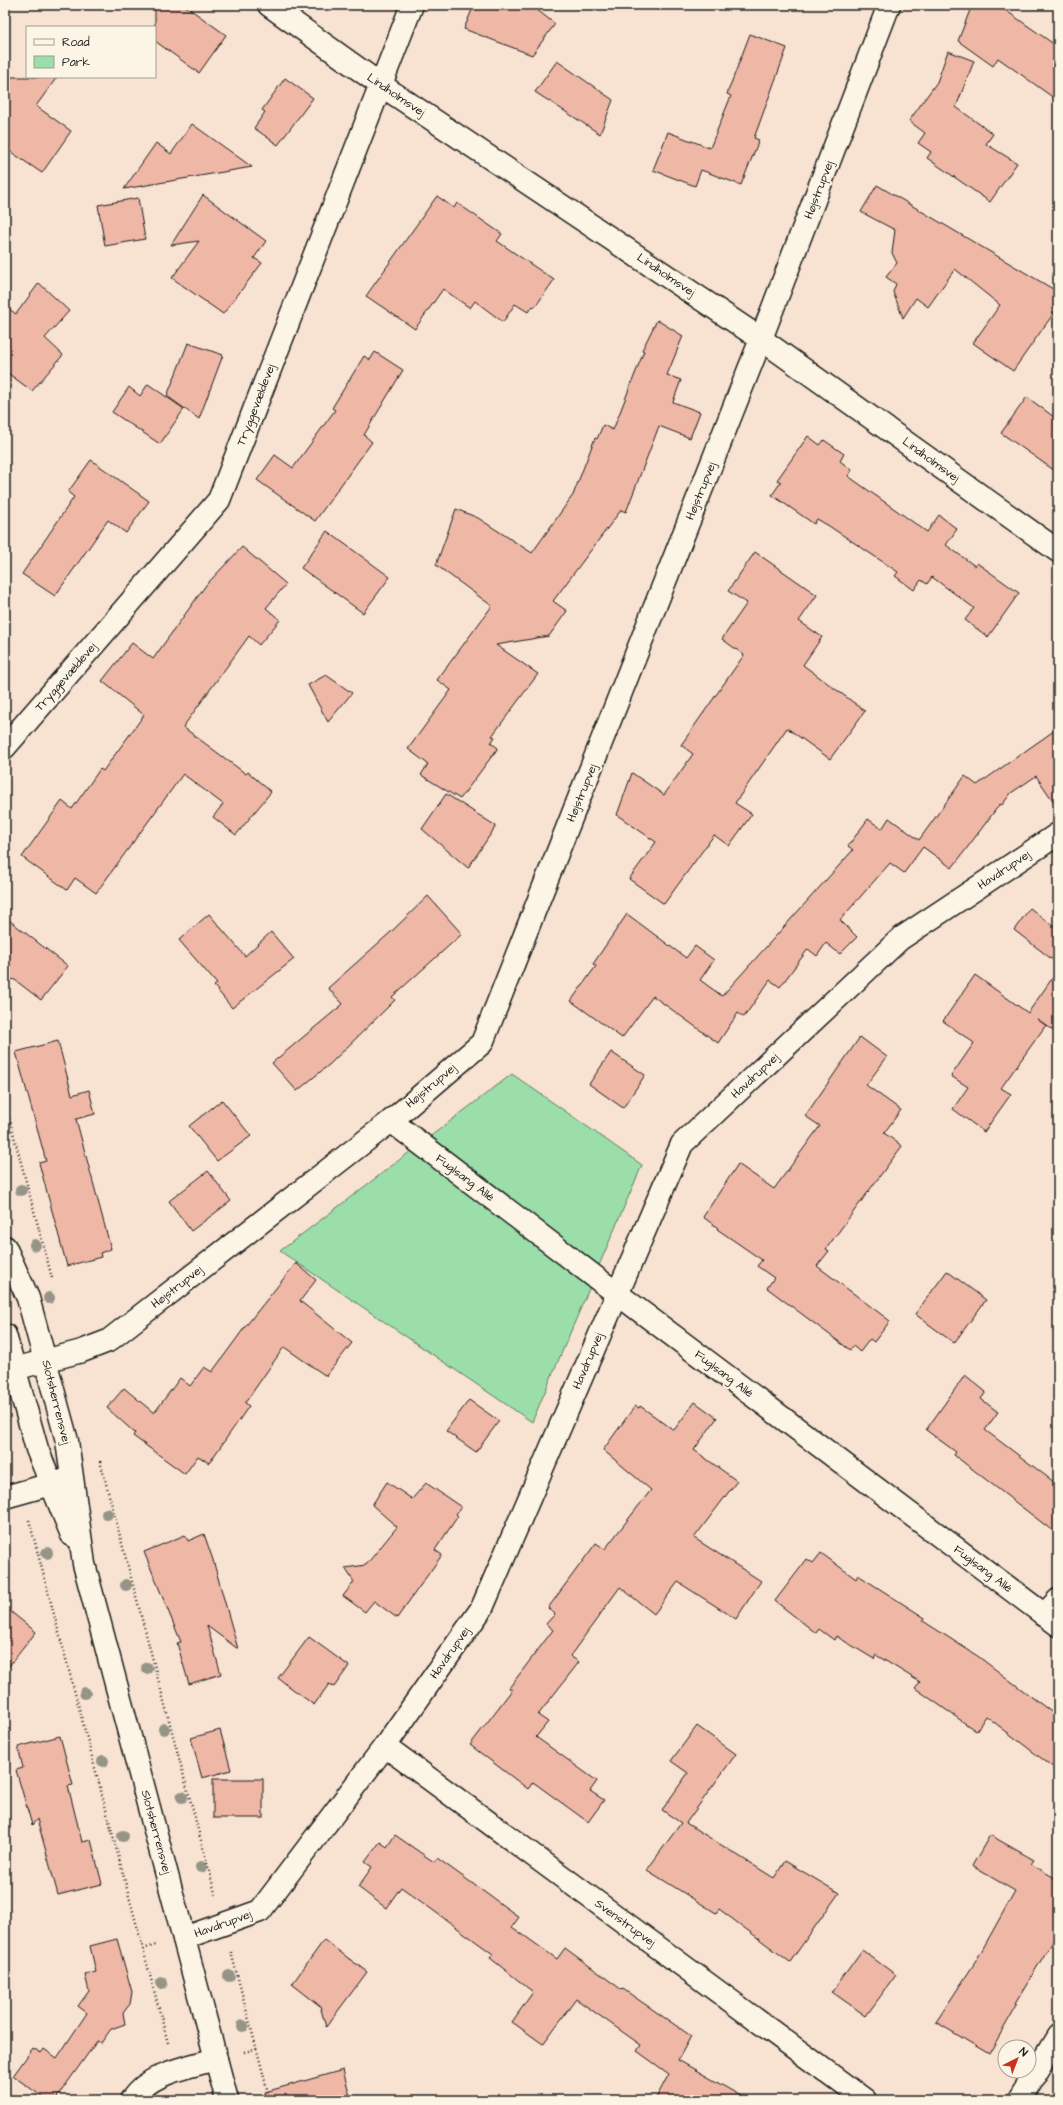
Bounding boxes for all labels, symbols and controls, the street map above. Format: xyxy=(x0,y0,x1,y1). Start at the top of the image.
legend xyxy=(26,26,156,78)
text: Road xyxy=(62,34,90,51)
text: Park xyxy=(62,54,90,71)
street label: Lindholmsvej xyxy=(363,69,429,121)
street label: Højstrupvej xyxy=(800,158,838,222)
street label: Lindholmsvej xyxy=(633,249,699,301)
street label: Tryggevældevej xyxy=(233,361,281,449)
street label: Lindholmsvej xyxy=(899,433,964,487)
street label: Højstrupvej xyxy=(682,459,721,523)
street label: Tryggevældevej xyxy=(31,638,102,716)
street label: Højstrupvej xyxy=(563,761,602,825)
street label: Havdrupvej xyxy=(974,846,1034,894)
street label: Havdrupvej xyxy=(727,1049,783,1103)
street label: Højstrupvej xyxy=(402,1059,461,1112)
street label: Fuglsang Allé xyxy=(432,1150,498,1207)
street label: Højstrupvej xyxy=(148,1261,207,1313)
street label: Havdrupvej xyxy=(568,1329,608,1392)
street label: Fuglsang Allé xyxy=(691,1346,757,1403)
street label: Slotsherrensvej xyxy=(37,1358,75,1447)
street label: Fuglsang Allé xyxy=(950,1541,1016,1598)
street label: Havdrupvej xyxy=(426,1623,475,1682)
street label: Slotsherrensvej xyxy=(137,1788,176,1877)
street label: Svenstrupvej xyxy=(591,1895,660,1951)
street label: Havdrupvej xyxy=(192,1905,255,1942)
north arrow xyxy=(997,2039,1037,2079)
text: N xyxy=(1016,2044,1031,2060)

